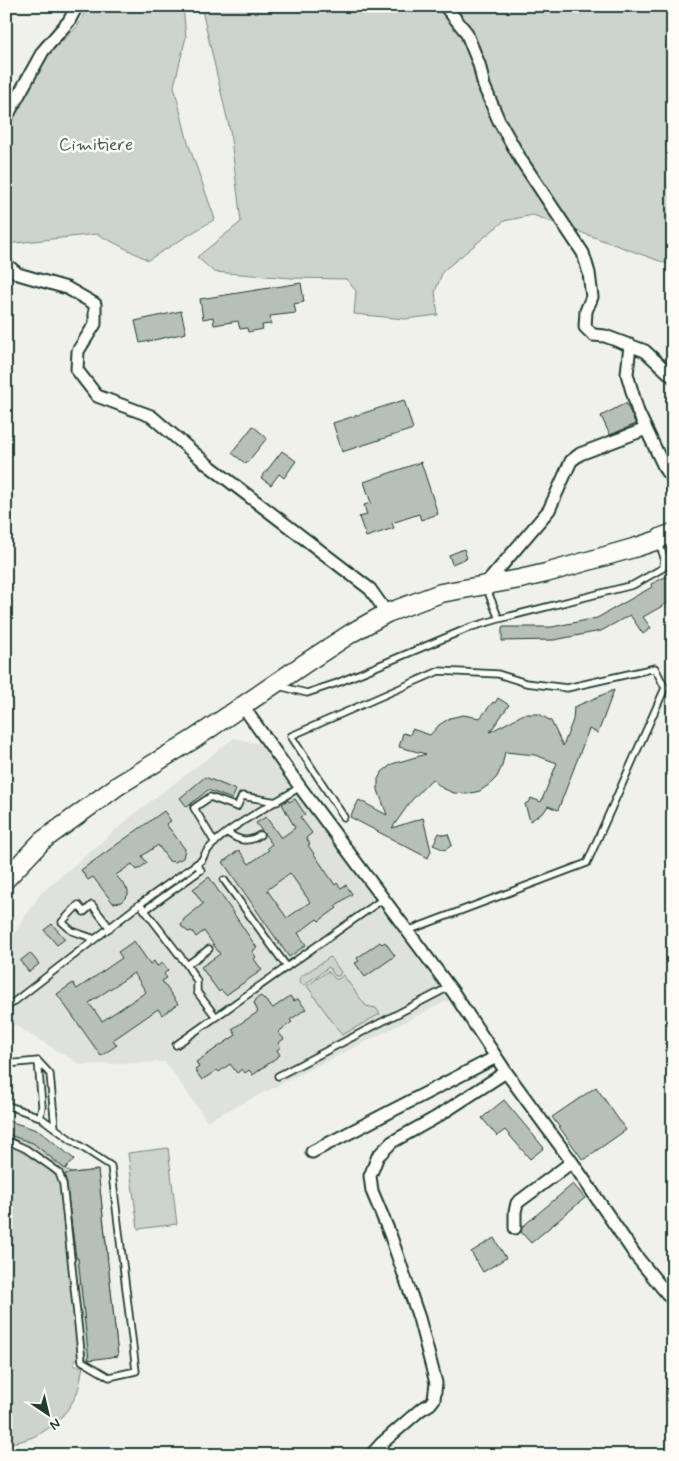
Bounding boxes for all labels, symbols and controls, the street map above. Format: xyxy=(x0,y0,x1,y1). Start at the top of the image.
park label: Cimitiere xyxy=(59,133,133,157)
north arrow xyxy=(22,1388,72,1438)
text: N xyxy=(46,1414,64,1434)

